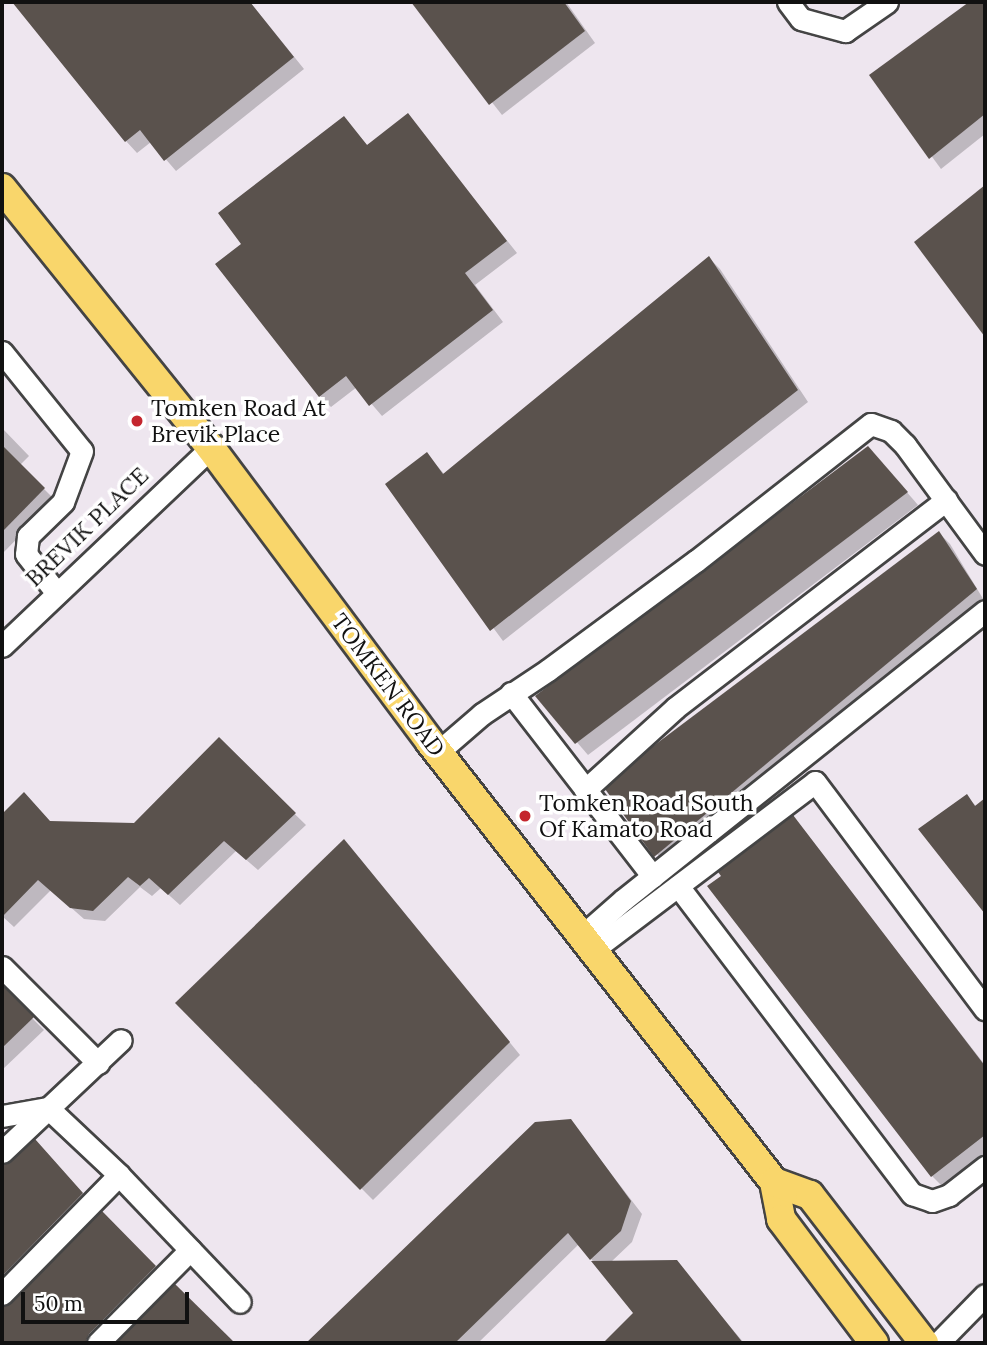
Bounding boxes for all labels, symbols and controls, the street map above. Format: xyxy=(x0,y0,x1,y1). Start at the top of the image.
place label: Tomken Road At Brevik Place xyxy=(151,394,326,448)
marker: Tomken Road At Brevik Place xyxy=(129,413,145,429)
street label: BREVIK PLACE xyxy=(20,462,154,592)
street label: TOMKEN ROAD xyxy=(325,608,451,762)
place label: Tomken Road South Of Kamato Road xyxy=(539,789,754,843)
marker: Tomken Road South Of Kamato Road xyxy=(517,808,533,824)
scale bar xyxy=(24,1278,192,1322)
text: 50 m xyxy=(34,1290,83,1317)

